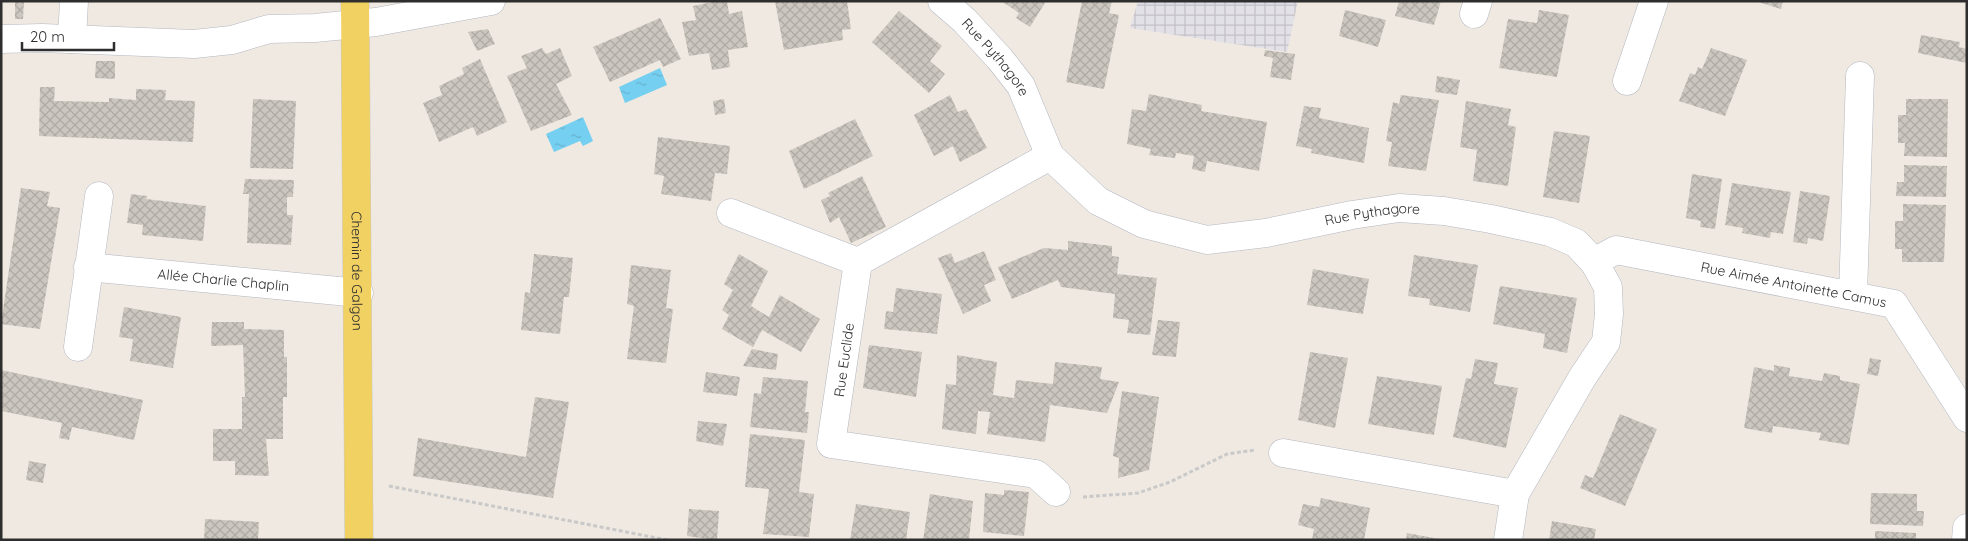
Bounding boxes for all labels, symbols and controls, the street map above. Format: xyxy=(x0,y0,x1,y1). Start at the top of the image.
street label: Rue Pythagore xyxy=(958,14,1033,99)
scale bar xyxy=(22,20,115,52)
text: 20 m xyxy=(30,27,65,46)
street label: Rue Pythagore xyxy=(1323,199,1421,230)
street label: Chemin de Galgon xyxy=(348,211,366,331)
street label: Rue Aimée Antoinette Camus xyxy=(1699,258,1888,311)
street label: Allée Charlie Chaplin xyxy=(157,265,290,295)
street label: Rue Euclide xyxy=(830,322,858,398)

